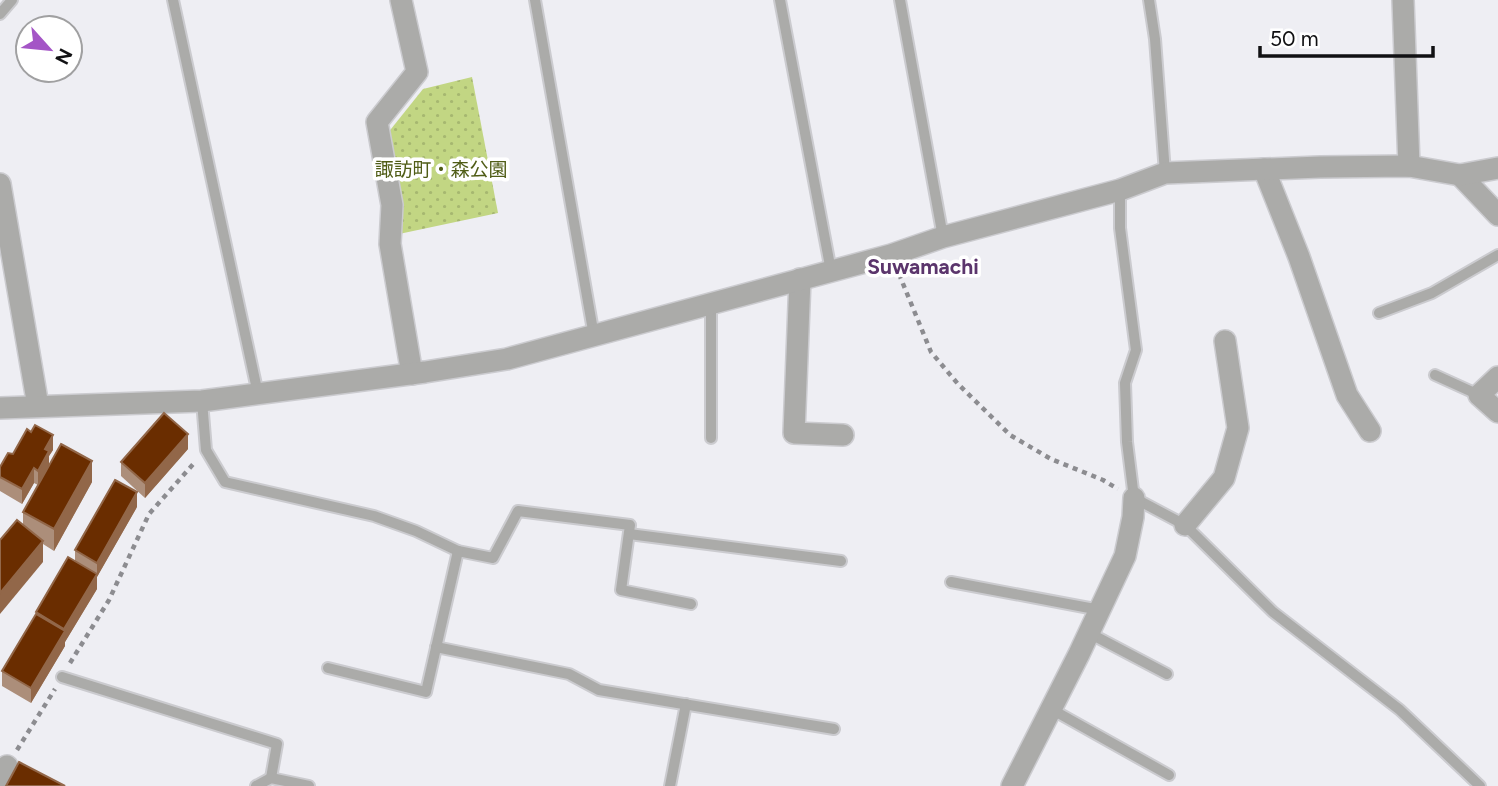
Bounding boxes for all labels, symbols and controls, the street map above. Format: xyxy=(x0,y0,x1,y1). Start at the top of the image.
north arrow xyxy=(14,14,84,84)
scale bar xyxy=(1260,14,1433,58)
text: 50 m xyxy=(1270,26,1319,51)
text: N xyxy=(50,45,77,68)
park label: 諏訪町・森公園 xyxy=(374,158,508,181)
district label: Suwamachi xyxy=(867,254,979,279)

